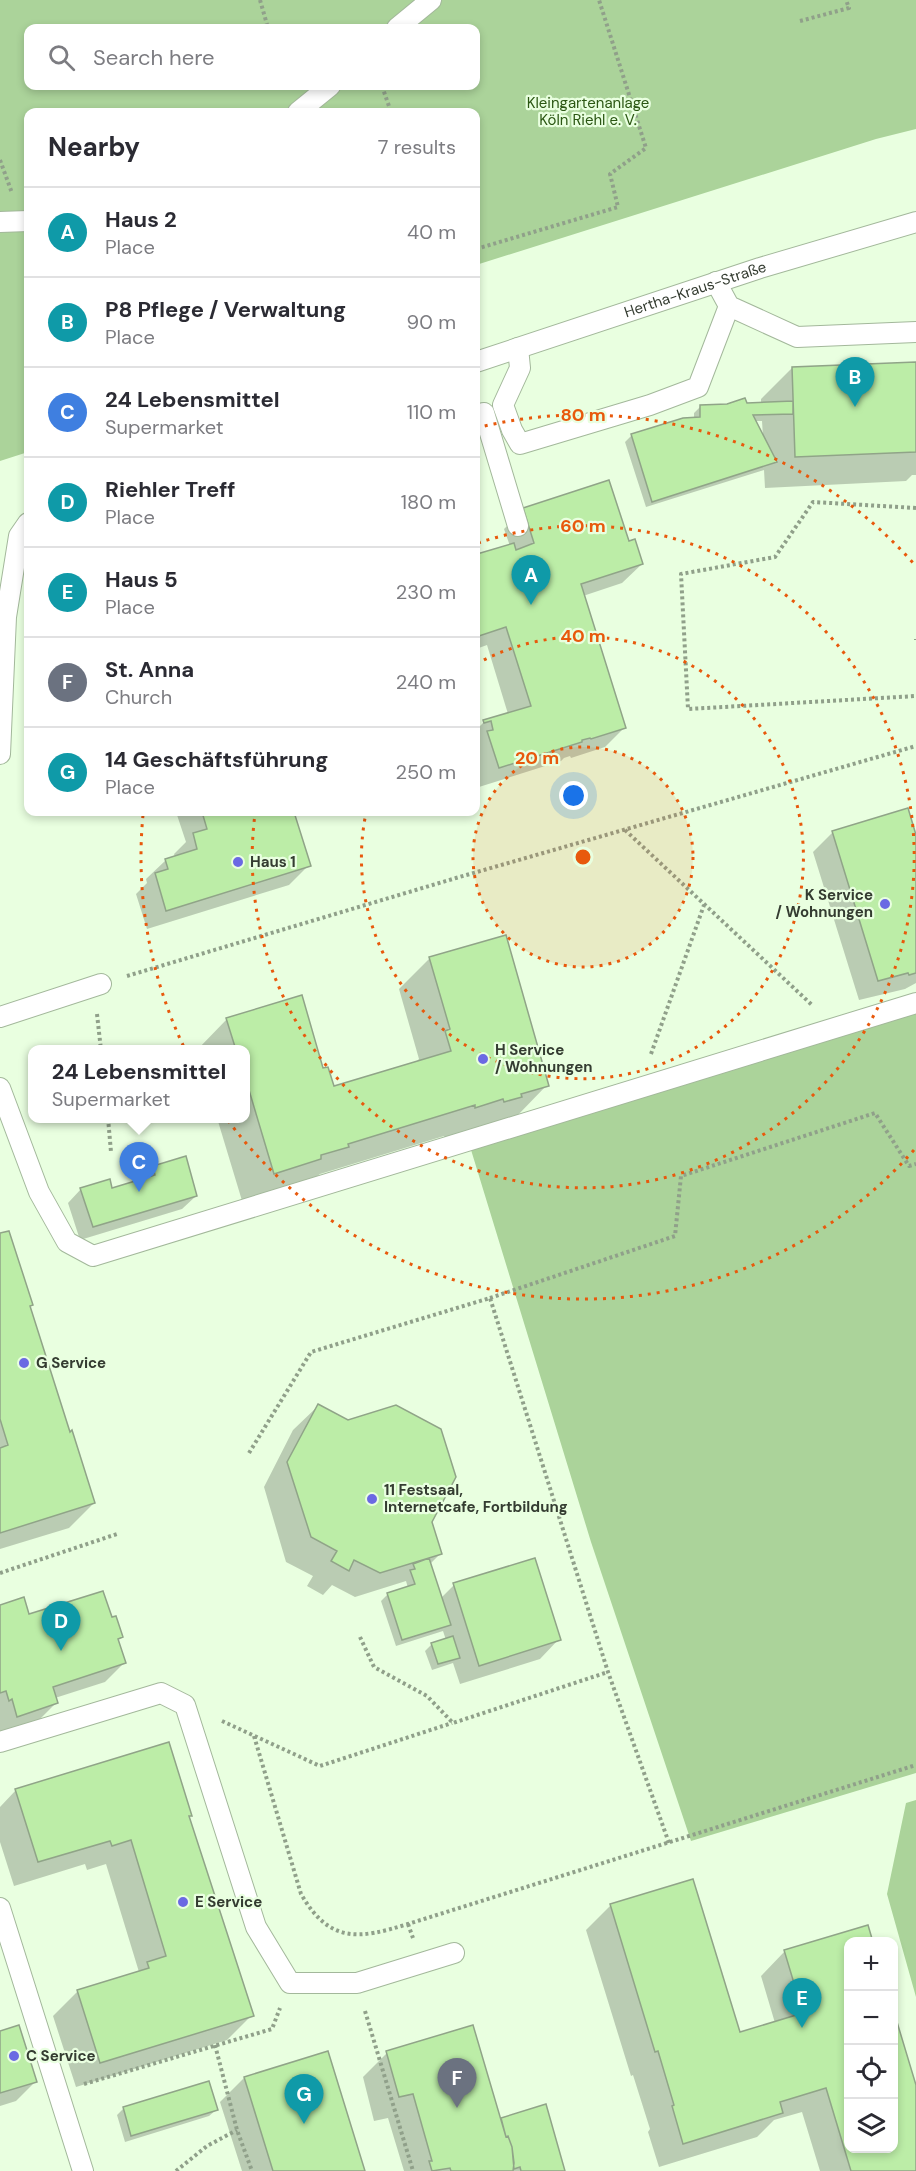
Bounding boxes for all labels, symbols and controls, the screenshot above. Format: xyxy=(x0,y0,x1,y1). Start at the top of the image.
search box xyxy=(24,24,480,90)
icon: search xyxy=(45,41,78,74)
text: Search here xyxy=(93,43,214,72)
park label: Kleingartenanlage Köln Riehl e. V. xyxy=(527,93,649,130)
text: Nearby xyxy=(48,130,140,164)
text: 7 results xyxy=(378,134,456,160)
text: Haus 2 xyxy=(105,205,177,234)
text: A xyxy=(60,219,75,245)
text: 40 m xyxy=(407,219,456,245)
text: Place xyxy=(105,234,155,260)
street label: Hertha-Kraus-Straße xyxy=(622,257,769,322)
text: P8 Pflege / Verwaltung xyxy=(105,295,346,324)
text: B xyxy=(61,309,74,335)
text: 90 m xyxy=(407,309,456,335)
text: Place xyxy=(105,324,155,350)
pin: B xyxy=(836,358,874,407)
text: 24 Lebensmittel xyxy=(105,385,280,414)
text: C xyxy=(60,399,75,425)
text: 110 m xyxy=(407,399,456,425)
text: 80 m xyxy=(560,403,606,427)
text: Supermarket xyxy=(105,414,224,440)
text: Riehler Treff xyxy=(105,475,236,504)
text: D xyxy=(60,489,75,515)
text: 180 m xyxy=(401,489,456,515)
text: Place xyxy=(105,504,155,530)
text: 60 m xyxy=(560,514,606,538)
pin: A xyxy=(512,556,550,605)
text: Haus 5 xyxy=(105,565,178,594)
text: E xyxy=(62,579,73,605)
text: 230 m xyxy=(396,579,456,605)
text: Place xyxy=(105,594,155,620)
text: 40 m xyxy=(560,624,606,648)
text: St. Anna xyxy=(105,655,194,684)
text: F xyxy=(62,669,73,695)
text: 240 m xyxy=(396,669,456,695)
text: Church xyxy=(105,684,172,710)
text: 14 Geschäftsführung xyxy=(105,745,328,774)
text: 20 m xyxy=(515,746,559,770)
text: G xyxy=(60,759,75,785)
text: 250 m xyxy=(395,759,456,785)
text: Place xyxy=(105,774,155,800)
your location xyxy=(559,781,588,810)
centre of rings xyxy=(573,847,593,867)
place label: Haus 1 xyxy=(250,852,296,872)
marker: Haus 1 xyxy=(231,855,245,869)
place label: K Service / Wohnungen xyxy=(776,885,873,922)
marker: K Service / Wohnungen xyxy=(878,897,892,911)
place label: H Service / Wohnungen xyxy=(495,1040,593,1077)
popup xyxy=(28,1045,250,1123)
marker: H Service / Wohnungen xyxy=(476,1052,490,1066)
text: 24 Lebensmittel xyxy=(52,1057,226,1086)
text: Supermarket xyxy=(52,1086,170,1112)
pin: C xyxy=(120,1142,158,1192)
place label: G Service xyxy=(36,1353,106,1373)
marker: G Service xyxy=(17,1356,31,1370)
place label: 11 Festsaal, Internetcafe, Fortbildung xyxy=(384,1480,568,1517)
marker: 11 Festsaal, Internetcafe, Fortbildung xyxy=(365,1492,379,1506)
pin: D xyxy=(42,1602,80,1651)
place label: E Service xyxy=(195,1892,262,1912)
marker: E Service xyxy=(176,1895,190,1909)
map controls xyxy=(844,1937,898,2153)
button: + xyxy=(844,1937,898,1991)
pin: E xyxy=(782,1978,822,2028)
button: − xyxy=(844,1991,898,2045)
button: locate xyxy=(844,2045,898,2099)
place label: C Service xyxy=(26,2046,96,2066)
marker: C Service xyxy=(7,2049,21,2063)
pin: F xyxy=(438,2058,476,2108)
pin: G xyxy=(284,2074,324,2124)
button: layers xyxy=(844,2099,898,2153)

